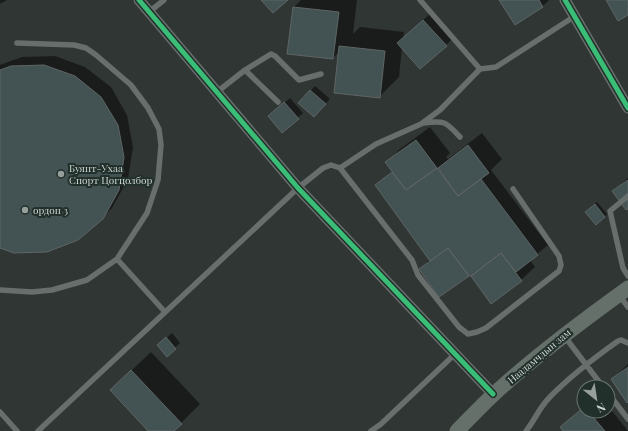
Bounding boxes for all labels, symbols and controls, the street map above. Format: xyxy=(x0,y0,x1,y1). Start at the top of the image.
place label: Буянт-Ухаа Спорт Цогцолбор xyxy=(69,161,152,187)
marker: Буянт-Ухаа Спорт Цогцолбор xyxy=(56,169,66,179)
place label: ордон 3 xyxy=(33,203,68,217)
marker: ордон 3 xyxy=(20,205,30,215)
street label: Наадамчдын зам xyxy=(504,325,574,387)
north arrow xyxy=(576,379,616,419)
text: N xyxy=(594,400,608,417)

